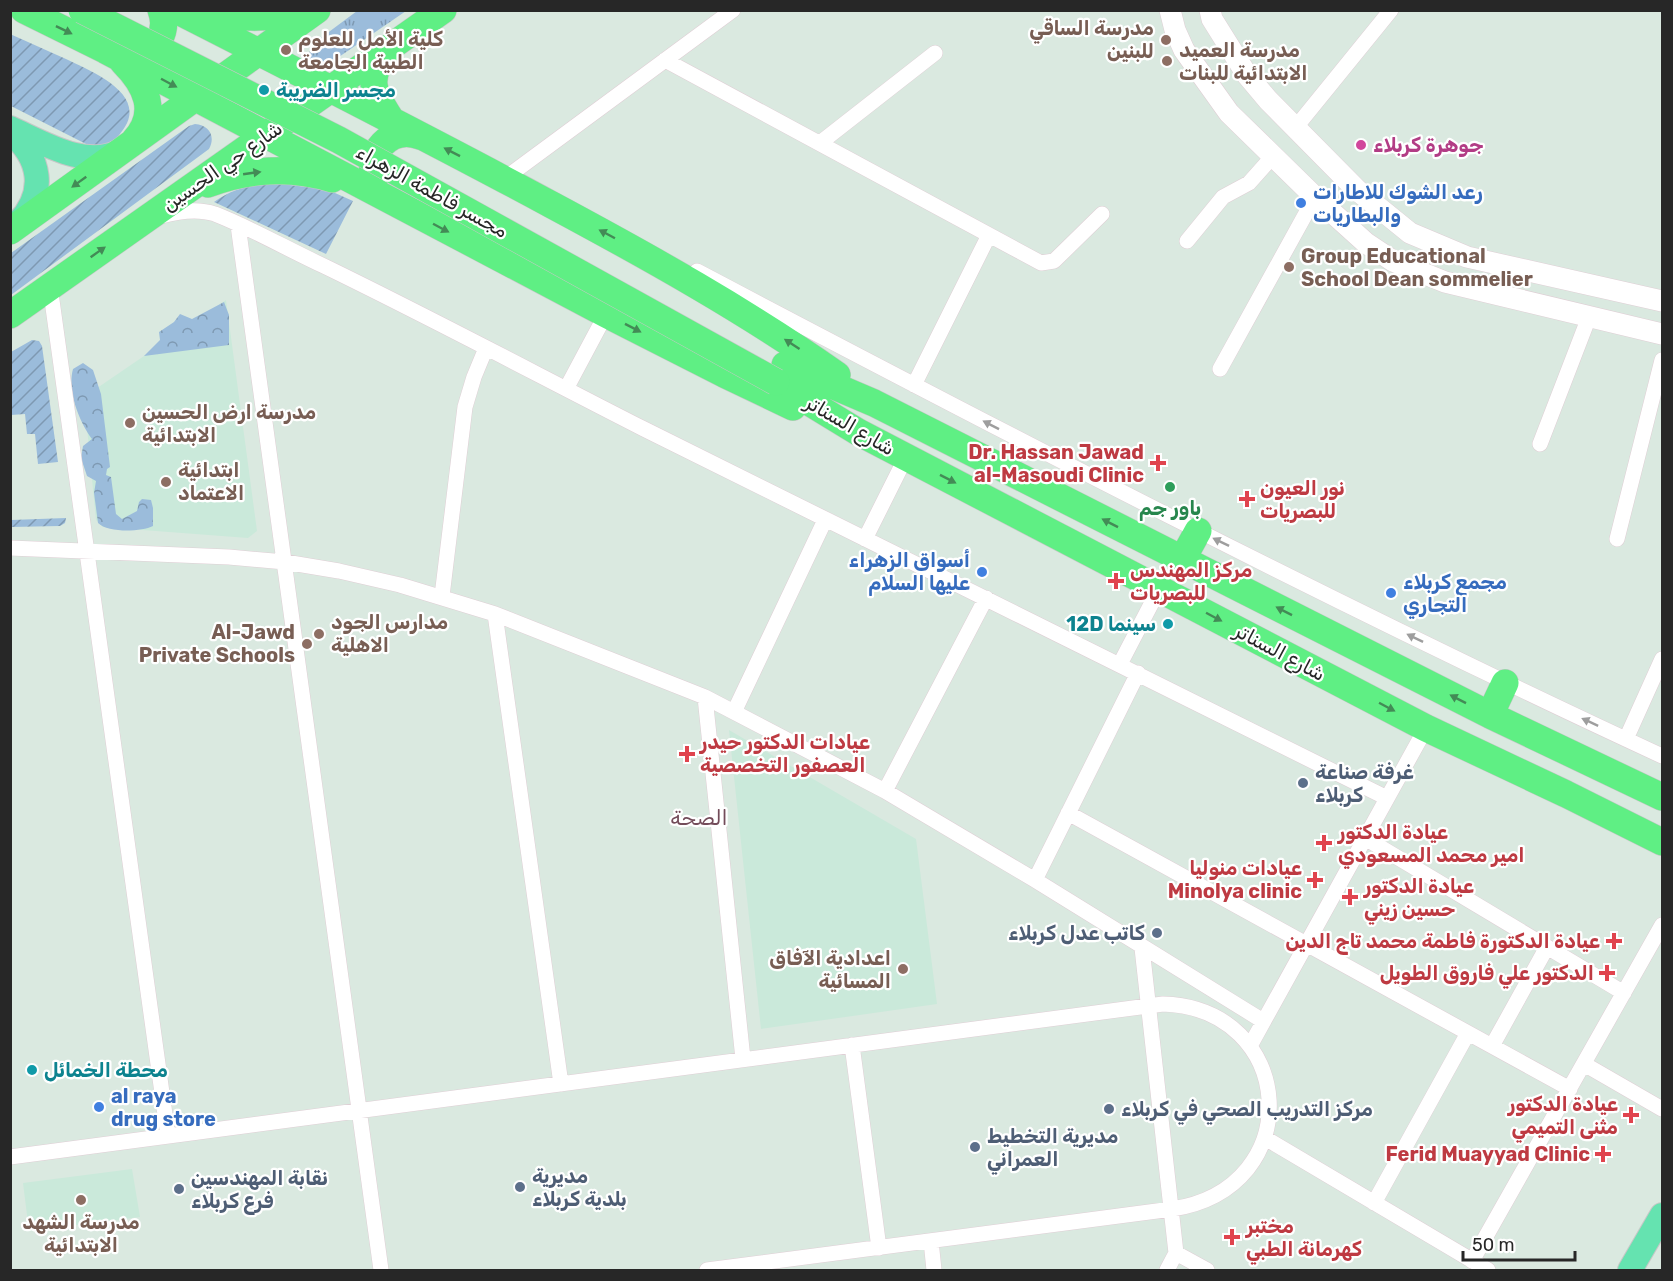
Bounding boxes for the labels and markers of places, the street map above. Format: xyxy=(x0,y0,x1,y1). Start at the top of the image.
place label: مدرسة الساقي للبنين xyxy=(1029,16,1154,63)
place label: كلية الأمل للعلوم الطبية الجامعة xyxy=(298,27,443,74)
marker: مدرسة الساقي للبنين xyxy=(1159,33,1173,47)
place label: مدرسة العميد الابتدائية للبنات xyxy=(1179,38,1308,85)
marker: كلية الأمل للعلوم الطبية الجامعة xyxy=(279,43,293,57)
marker: مدرسة العميد الابتدائية للبنات xyxy=(1160,54,1174,68)
place label: مجسر الضريبة xyxy=(276,78,396,102)
marker: مجسر الضريبة xyxy=(257,83,271,97)
place label: جوهرة كربلاء xyxy=(1373,133,1484,157)
marker: جوهرة كربلاء xyxy=(1354,138,1368,152)
place label: رعد الشوك للاطارات والبطاريات xyxy=(1313,180,1483,227)
marker: رعد الشوك للاطارات والبطاريات xyxy=(1294,196,1308,210)
place label: Group Educational School Dean sommelier xyxy=(1301,244,1533,291)
marker: Group Educational School Dean sommelier xyxy=(1282,260,1296,274)
place label: مدرسة ارض الحسين الابتدائية xyxy=(142,400,316,447)
marker: مدرسة ارض الحسين الابتدائية xyxy=(123,416,137,430)
place label: Dr. Hassan Jawad al-Masoudi Clinic xyxy=(968,440,1144,487)
marker: Dr. Hassan Jawad al-Masoudi Clinic xyxy=(1149,454,1167,472)
place label: ابتدائية الاعتماد xyxy=(178,458,244,505)
marker: ابتدائية الاعتماد xyxy=(159,475,173,489)
place label: نور العيون للبصريات xyxy=(1260,476,1345,523)
marker: باور جم xyxy=(1163,480,1177,494)
marker: نور العيون للبصريات xyxy=(1238,490,1256,508)
place label: باور جم xyxy=(1139,496,1201,521)
place label: أسواق الزهراء عليها السلام xyxy=(849,548,970,596)
place label: مركز المهندس للبصريات xyxy=(1130,558,1252,605)
marker: أسواق الزهراء عليها السلام xyxy=(975,565,989,579)
place label: مجمع كربلاء التجاري xyxy=(1403,570,1507,619)
marker: مركز المهندس للبصريات xyxy=(1107,572,1125,590)
marker: مجمع كربلاء التجاري xyxy=(1384,586,1398,600)
place label: مدارس الجود الاهلية xyxy=(331,610,448,657)
place label: 12D سينما xyxy=(1066,612,1156,636)
marker: 12D سينما xyxy=(1161,617,1175,631)
place label: Al-Jawd Private Schools xyxy=(139,620,295,667)
marker: مدارس الجود الاهلية xyxy=(312,627,326,641)
marker: Al-Jawd Private Schools xyxy=(300,637,314,651)
place label: عيادات الدكتور حيدر العصفور التخصصية xyxy=(699,730,870,777)
marker: عيادات الدكتور حيدر العصفور التخصصية xyxy=(678,745,696,763)
place label: غرفة صناعة كربلاء xyxy=(1315,760,1414,807)
marker: غرفة صناعة كربلاء xyxy=(1296,776,1310,790)
place label: عيادة الدكتور امير محمد المسعودي xyxy=(1337,820,1525,869)
marker: عيادة الدكتور امير محمد المسعودي xyxy=(1315,834,1333,852)
place label: عيادات منوليا Minolya clinic xyxy=(1168,856,1302,903)
marker: عيادات منوليا Minolya clinic xyxy=(1306,871,1324,889)
place label: عيادة الدكتور حسين زيني xyxy=(1363,874,1474,925)
marker: عيادة الدكتور حسين زيني xyxy=(1341,888,1359,906)
place label: كاتب عدل كربلاء xyxy=(1008,921,1145,945)
marker: كاتب عدل كربلاء xyxy=(1150,926,1164,940)
place label: عيادة الدكتورة فاطمة محمد تاج الدين xyxy=(1286,929,1600,955)
marker: عيادة الدكتورة فاطمة محمد تاج الدين xyxy=(1605,932,1623,950)
place label: اعدادية الآفاق المسائية xyxy=(769,946,891,993)
place label: الدكتور علي فاروق الطويل xyxy=(1380,961,1594,989)
marker: اعدادية الآفاق المسائية xyxy=(896,962,910,976)
marker: الدكتور علي فاروق الطويل xyxy=(1598,964,1616,982)
place label: محطة الخمائل xyxy=(44,1058,168,1082)
marker: محطة الخمائل xyxy=(25,1063,39,1077)
place label: al raya drug store xyxy=(111,1084,216,1131)
place label: عيادة الدكتور مثنى التميمي xyxy=(1507,1092,1618,1143)
place label: مركز التدريب الصحي في كربلاء xyxy=(1121,1097,1373,1125)
marker: al raya drug store xyxy=(92,1100,106,1114)
marker: مركز التدريب الصحي في كربلاء xyxy=(1102,1102,1116,1116)
marker: عيادة الدكتور مثنى التميمي xyxy=(1622,1106,1640,1124)
place label: مديرية التخطيط العمراني xyxy=(987,1124,1118,1175)
marker: مديرية التخطيط العمراني xyxy=(968,1140,982,1154)
place label: Ferid Muayyad Clinic xyxy=(1385,1142,1590,1166)
marker: Ferid Muayyad Clinic xyxy=(1594,1145,1612,1163)
place label: مديرية بلدية كربلاء xyxy=(532,1164,627,1211)
place label: نقابة المهندسين فرع كربلاء xyxy=(191,1166,328,1215)
marker: مديرية بلدية كربلاء xyxy=(513,1180,527,1194)
marker: نقابة المهندسين فرع كربلاء xyxy=(172,1182,186,1196)
marker: مدرسة الشهد الابتدائية xyxy=(74,1193,88,1207)
place label: مدرسة الشهد الابتدائية xyxy=(22,1210,140,1257)
place label: مختبر كهرمانة الطبي xyxy=(1245,1214,1362,1265)
marker: مختبر كهرمانة الطبي xyxy=(1223,1228,1241,1246)

